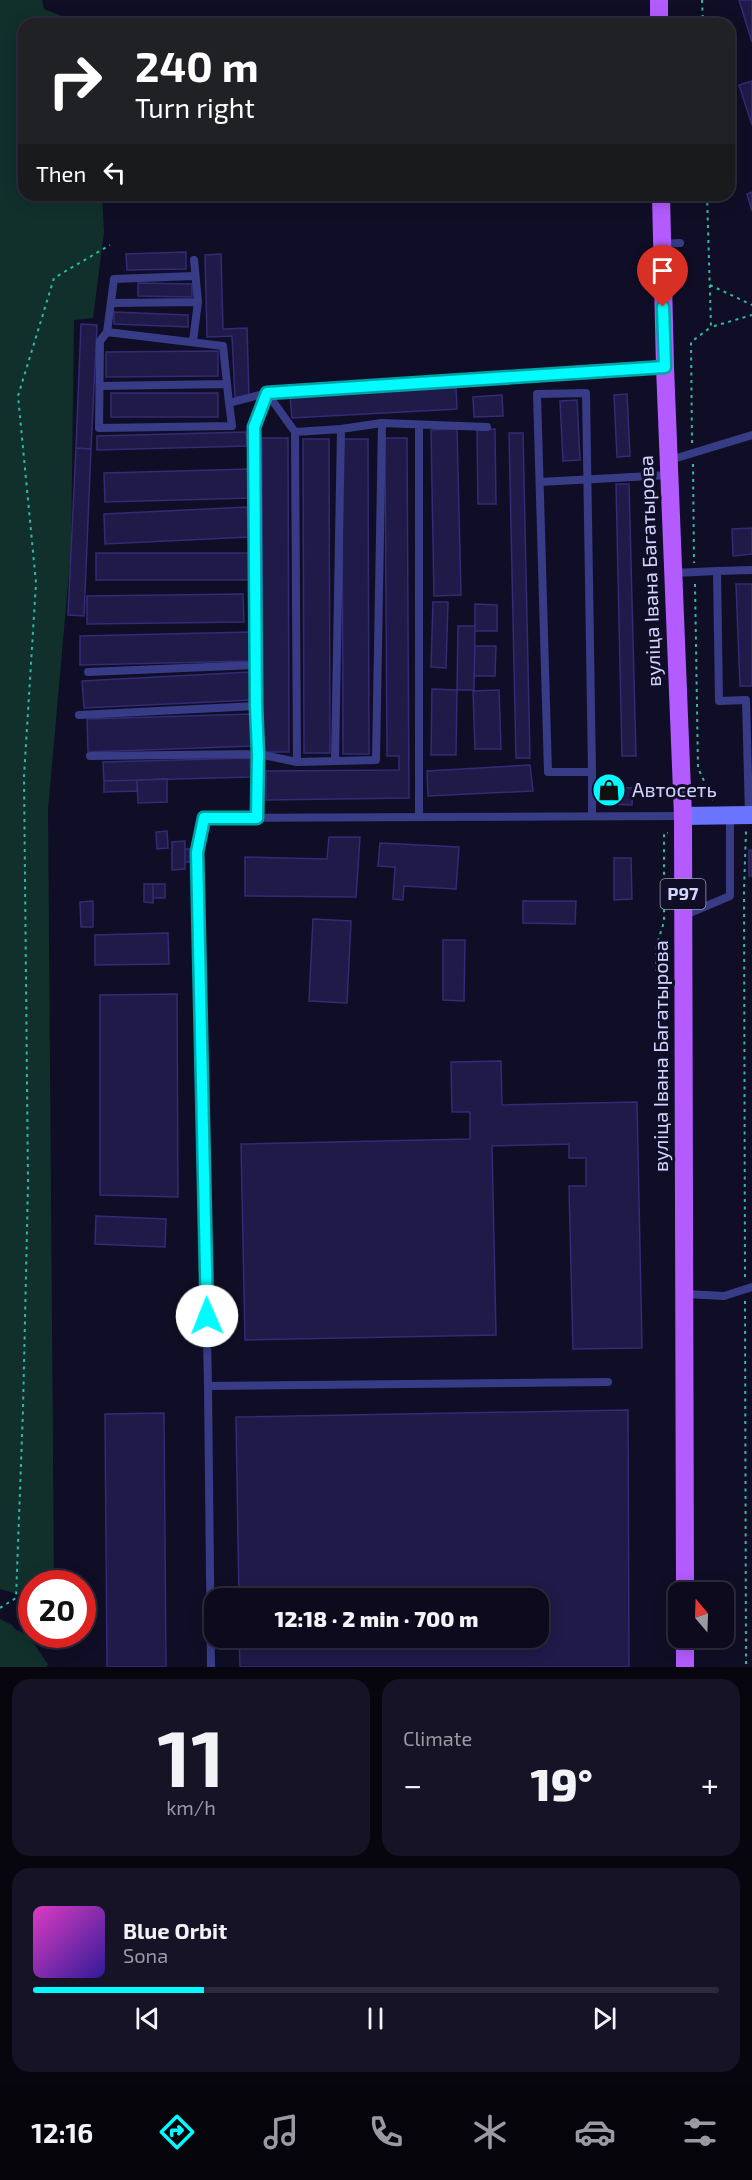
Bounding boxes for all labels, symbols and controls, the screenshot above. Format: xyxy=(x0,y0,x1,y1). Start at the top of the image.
text: 240 m xyxy=(135,40,259,90)
icon: right xyxy=(36,42,114,120)
text: Turn right xyxy=(135,91,255,123)
icon: left xyxy=(98,156,131,189)
text: Then xyxy=(36,160,86,186)
pin xyxy=(637,245,688,307)
icon: arrive xyxy=(646,254,679,287)
street label: вуліца Івана Багатырова xyxy=(633,455,666,687)
shop icon: Автосеть xyxy=(591,772,627,808)
place label: Автосеть xyxy=(632,777,717,801)
road number: Р97 xyxy=(660,879,706,909)
street label: вуліца Івана Багатырова xyxy=(648,940,673,1172)
position arrow xyxy=(175,1284,239,1348)
speed limit sign: 20 xyxy=(18,1570,96,1648)
north arrow xyxy=(668,1582,734,1648)
map controls xyxy=(668,1582,734,1648)
text: 12:18 · 2 min · 700 m xyxy=(274,1605,479,1631)
text: 11 xyxy=(157,1709,225,1803)
text: Climate xyxy=(403,1726,472,1750)
text: 19° xyxy=(530,1756,593,1810)
text: − xyxy=(403,1764,422,1804)
text: + xyxy=(701,1764,719,1804)
text: km/h xyxy=(166,1795,216,1819)
text: Blue Orbit xyxy=(123,1917,227,1943)
text: Sona xyxy=(123,1943,168,1967)
icon: previous xyxy=(131,2002,164,2035)
icon: pause xyxy=(359,2002,392,2035)
icon: next xyxy=(588,2002,621,2035)
icon: directions xyxy=(156,2111,198,2153)
icon: music xyxy=(260,2111,302,2153)
icon: phone xyxy=(365,2111,407,2153)
icon: climate xyxy=(469,2111,511,2153)
icon: car xyxy=(574,2111,616,2153)
icon: filters xyxy=(679,2111,721,2153)
text: 12:16 xyxy=(31,2116,93,2148)

